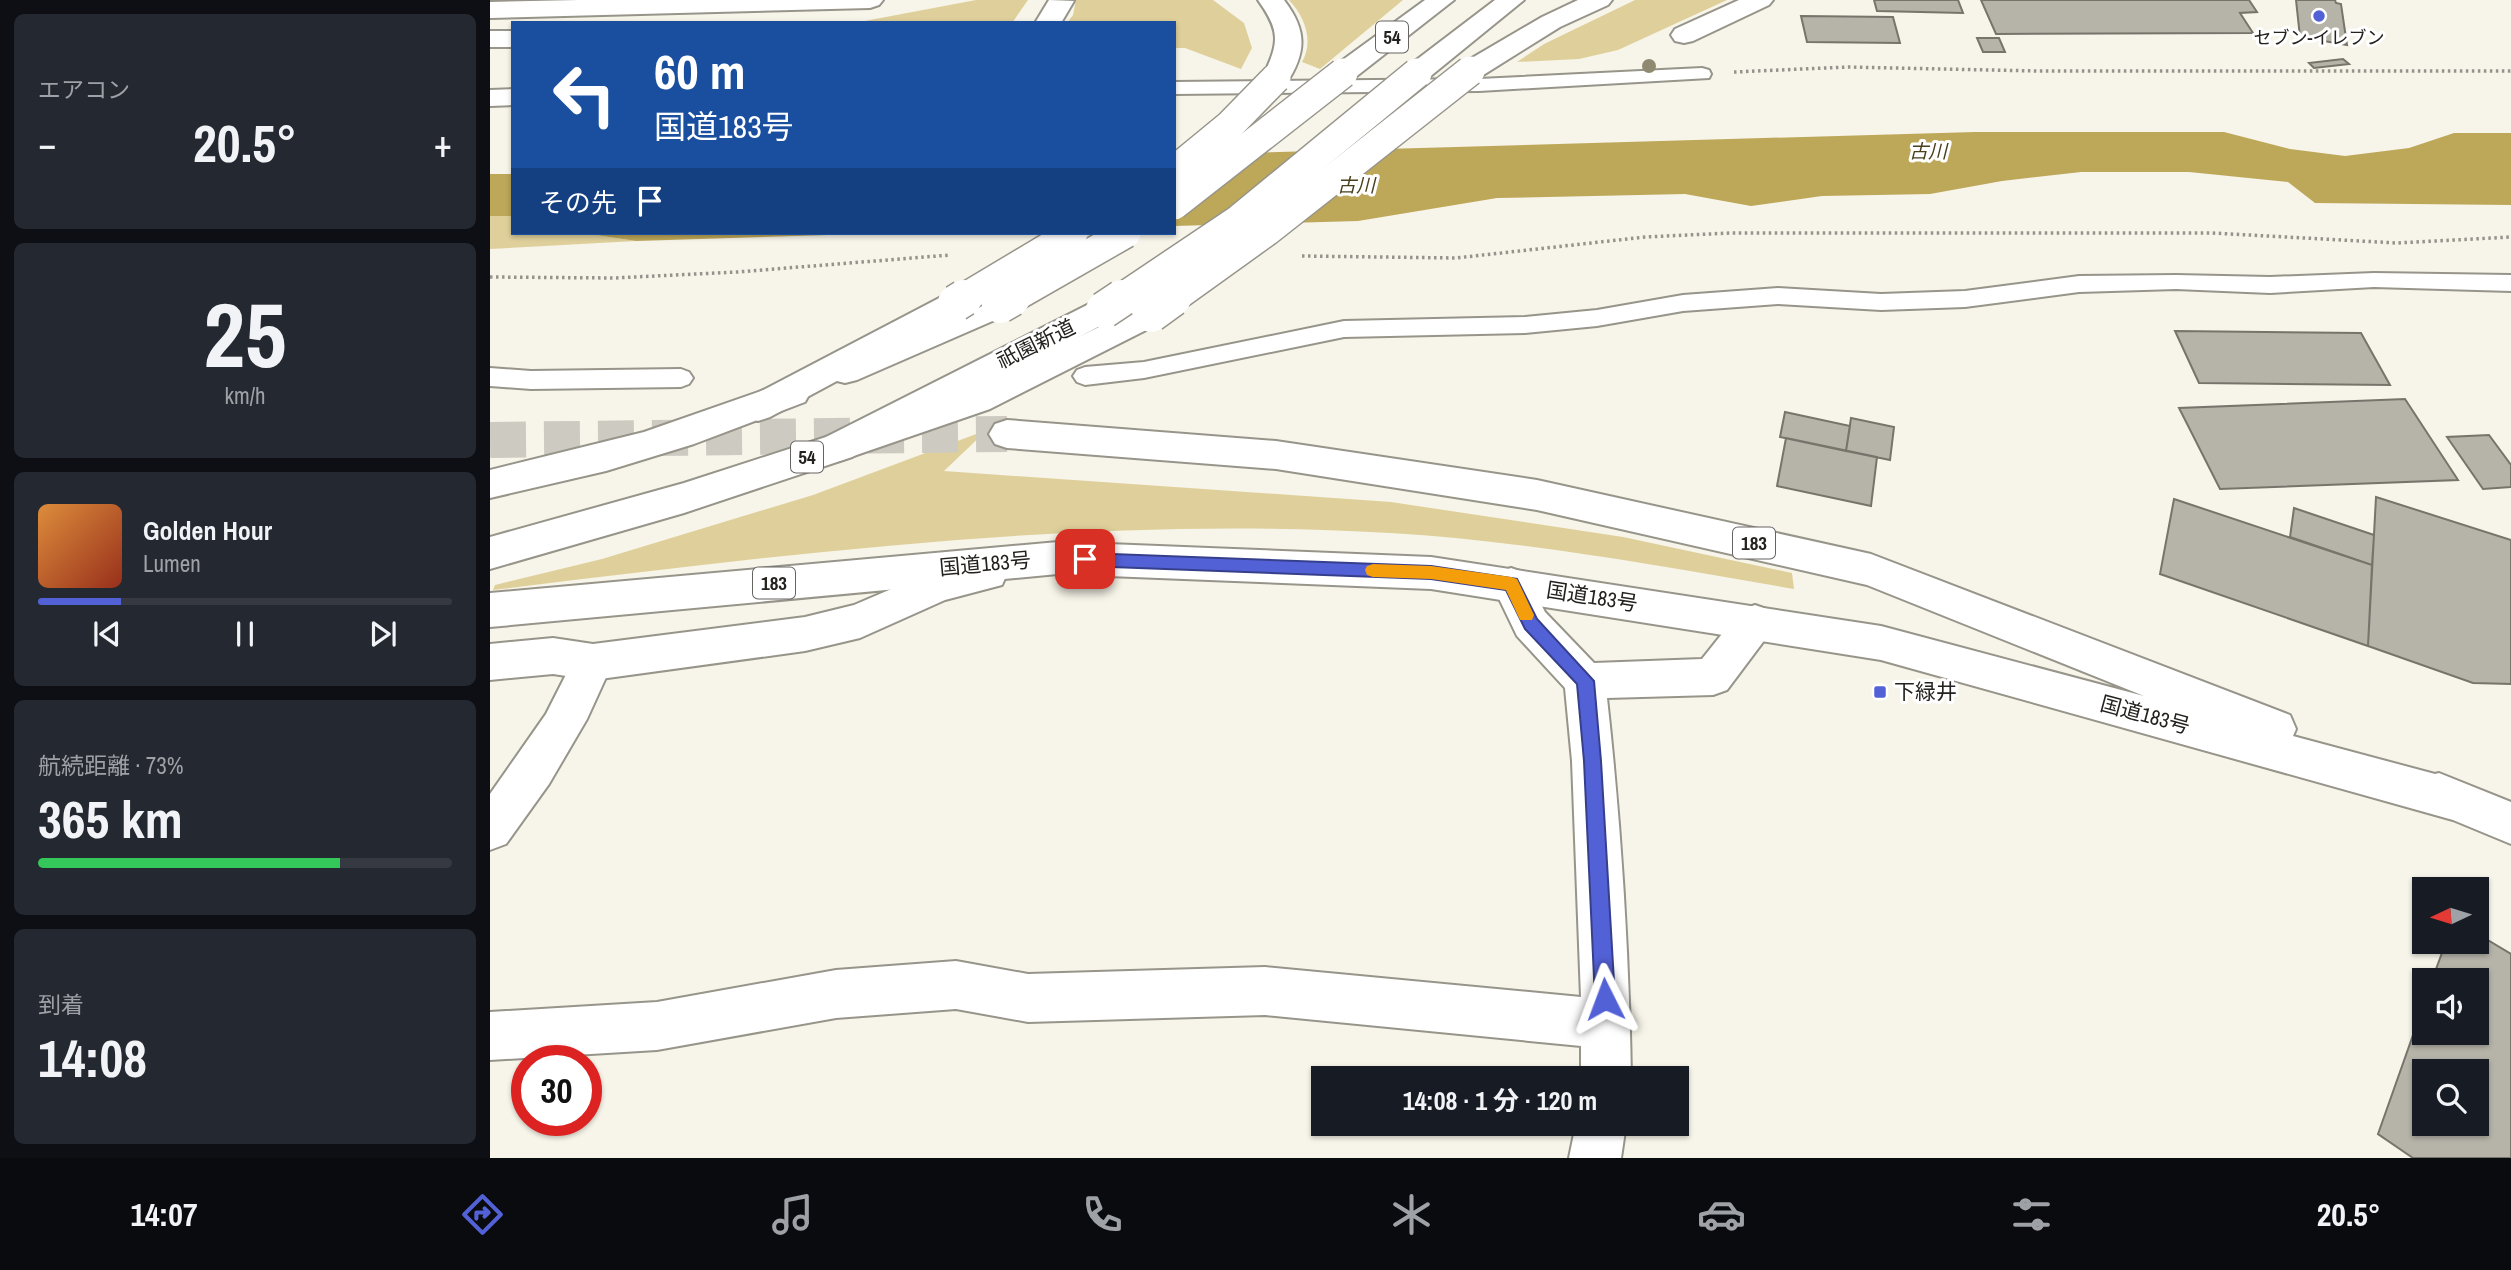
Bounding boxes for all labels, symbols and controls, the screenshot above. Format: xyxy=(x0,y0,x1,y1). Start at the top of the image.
marker: セブン-イレブン xyxy=(2311,8,2327,24)
road number: 54 xyxy=(1376,22,1408,52)
place label: セブン-イレブン xyxy=(2254,25,2384,50)
text: 60 m xyxy=(654,38,746,104)
icon: left xyxy=(539,49,630,140)
text: エアコン xyxy=(38,74,130,105)
text: 国道183号 xyxy=(654,105,794,148)
text: 20.5° xyxy=(193,108,297,178)
text: − xyxy=(38,118,56,169)
text: + xyxy=(434,118,452,169)
water label: 古川 xyxy=(1909,138,1949,164)
water label: 古川 xyxy=(1337,172,1377,198)
icon: arrive xyxy=(631,182,669,220)
text: その先 xyxy=(539,185,617,220)
text: 25 xyxy=(204,273,287,395)
street label: 祇園新道 xyxy=(992,312,1080,375)
text: km/h xyxy=(225,380,265,411)
road number: 54 xyxy=(791,442,823,472)
text: Golden Hour xyxy=(143,513,272,548)
road number: 183 xyxy=(1733,528,1775,558)
pin xyxy=(1055,529,1115,589)
icon: arrive xyxy=(1066,540,1104,578)
street label: 国道183号 xyxy=(938,545,1032,582)
text: Lumen xyxy=(143,548,201,579)
road number: 183 xyxy=(753,568,795,598)
street label: 国道183号 xyxy=(1545,575,1640,618)
icon: previous xyxy=(88,615,126,653)
icon: pause xyxy=(226,615,264,653)
icon: next xyxy=(364,615,402,653)
place label: 下緑井 xyxy=(1894,677,1957,706)
marker: 下緑井 xyxy=(1872,684,1888,700)
street label: 国道183号 xyxy=(2097,689,2193,740)
text: 航続距離 · 73% xyxy=(38,750,183,781)
text: 365 km xyxy=(38,784,183,854)
north arrow xyxy=(2412,877,2488,954)
map controls xyxy=(2412,877,2489,1136)
position arrow xyxy=(1568,962,1642,1036)
button: sound xyxy=(2412,968,2489,1045)
text: 到着 xyxy=(38,989,84,1020)
text: 14:08 xyxy=(38,1023,147,1093)
speed limit sign: 30 xyxy=(511,1045,602,1136)
button: search xyxy=(2412,1059,2489,1136)
text: 14:08 · 1 分 · 120 m xyxy=(1403,1083,1597,1118)
icon: directions xyxy=(458,1190,507,1239)
icon: music xyxy=(768,1190,817,1239)
icon: phone xyxy=(1078,1190,1127,1239)
icon: climate xyxy=(1387,1190,1436,1239)
icon: car xyxy=(1697,1190,1746,1239)
icon: filters xyxy=(2007,1190,2056,1239)
text: 14:07 xyxy=(130,1193,197,1236)
text: 20.5° xyxy=(2317,1193,2381,1236)

